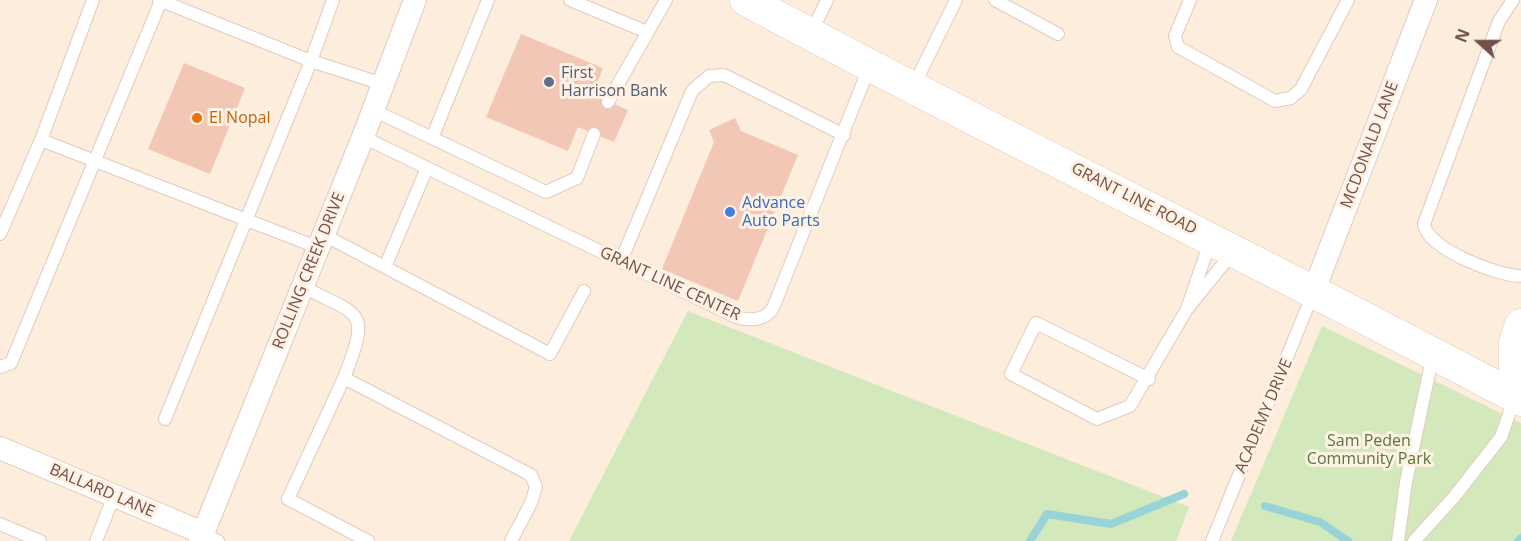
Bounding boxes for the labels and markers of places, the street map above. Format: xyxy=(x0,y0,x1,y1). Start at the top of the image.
place label: First Harrison Bank xyxy=(561,63,667,101)
marker: First Harrison Bank xyxy=(542,75,556,89)
place label: El Nopal xyxy=(209,108,270,128)
marker: El Nopal xyxy=(190,111,204,125)
place label: Advance Auto Parts xyxy=(742,193,820,231)
marker: Advance Auto Parts xyxy=(723,205,737,219)

